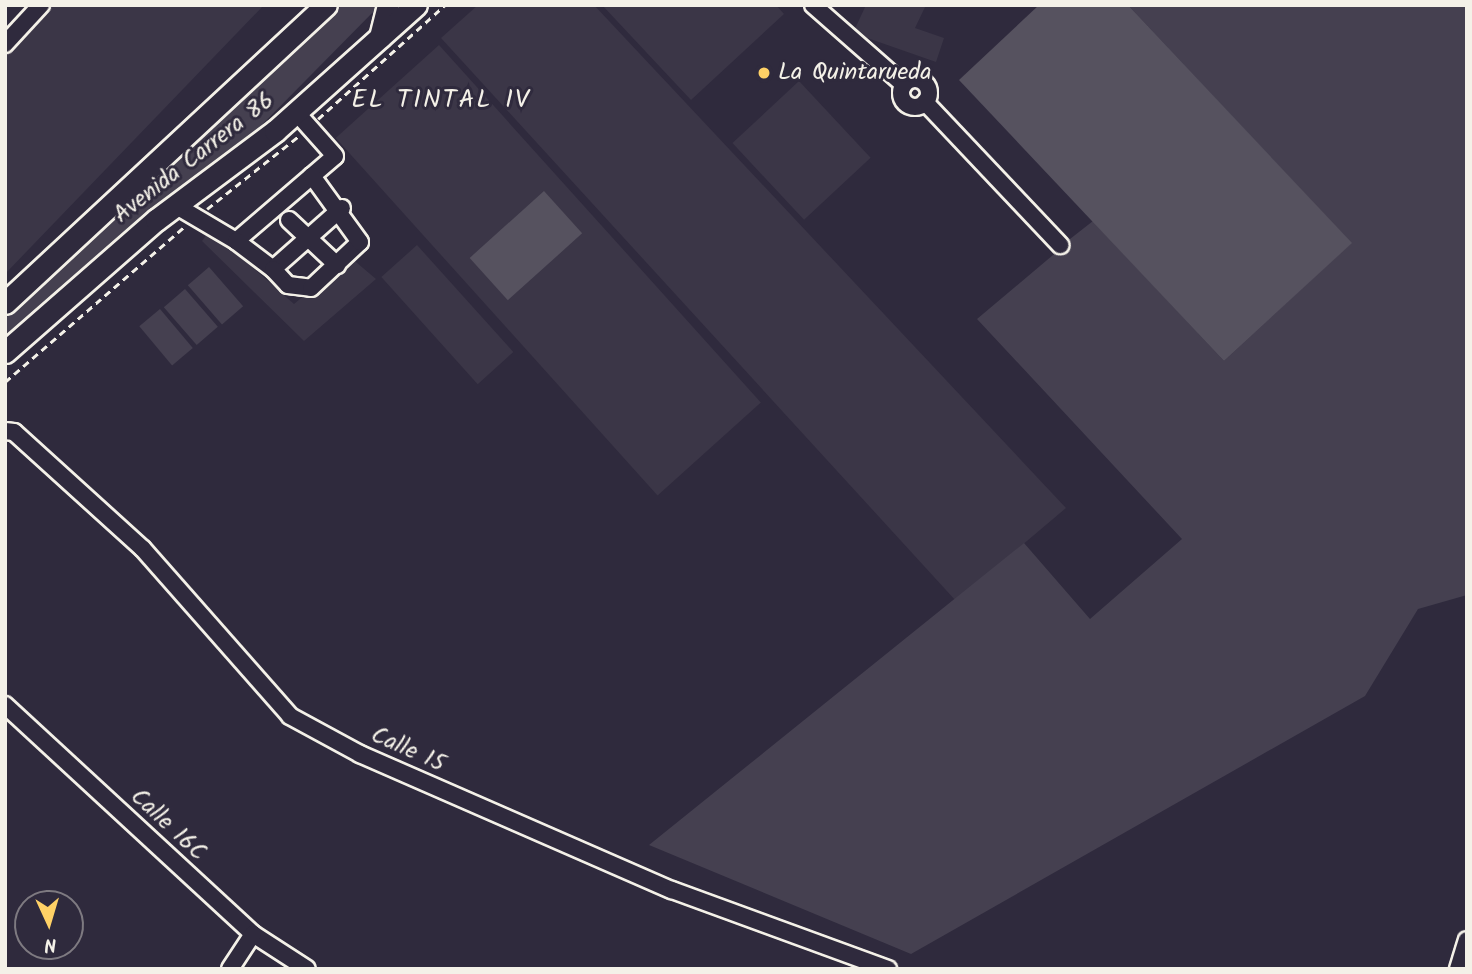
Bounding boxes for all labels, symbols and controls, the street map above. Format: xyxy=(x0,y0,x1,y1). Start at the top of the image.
place label: La Quintarueda xyxy=(778,59,931,87)
marker: La Quintarueda xyxy=(756,65,772,81)
district label: EL TINTAL IV xyxy=(353,85,529,117)
street label: Avenida Carrera 86 xyxy=(108,86,280,230)
street label: Calle 15 xyxy=(366,721,450,779)
street label: Calle 16C xyxy=(124,783,212,867)
north arrow xyxy=(14,890,84,960)
text: N xyxy=(43,929,57,959)

